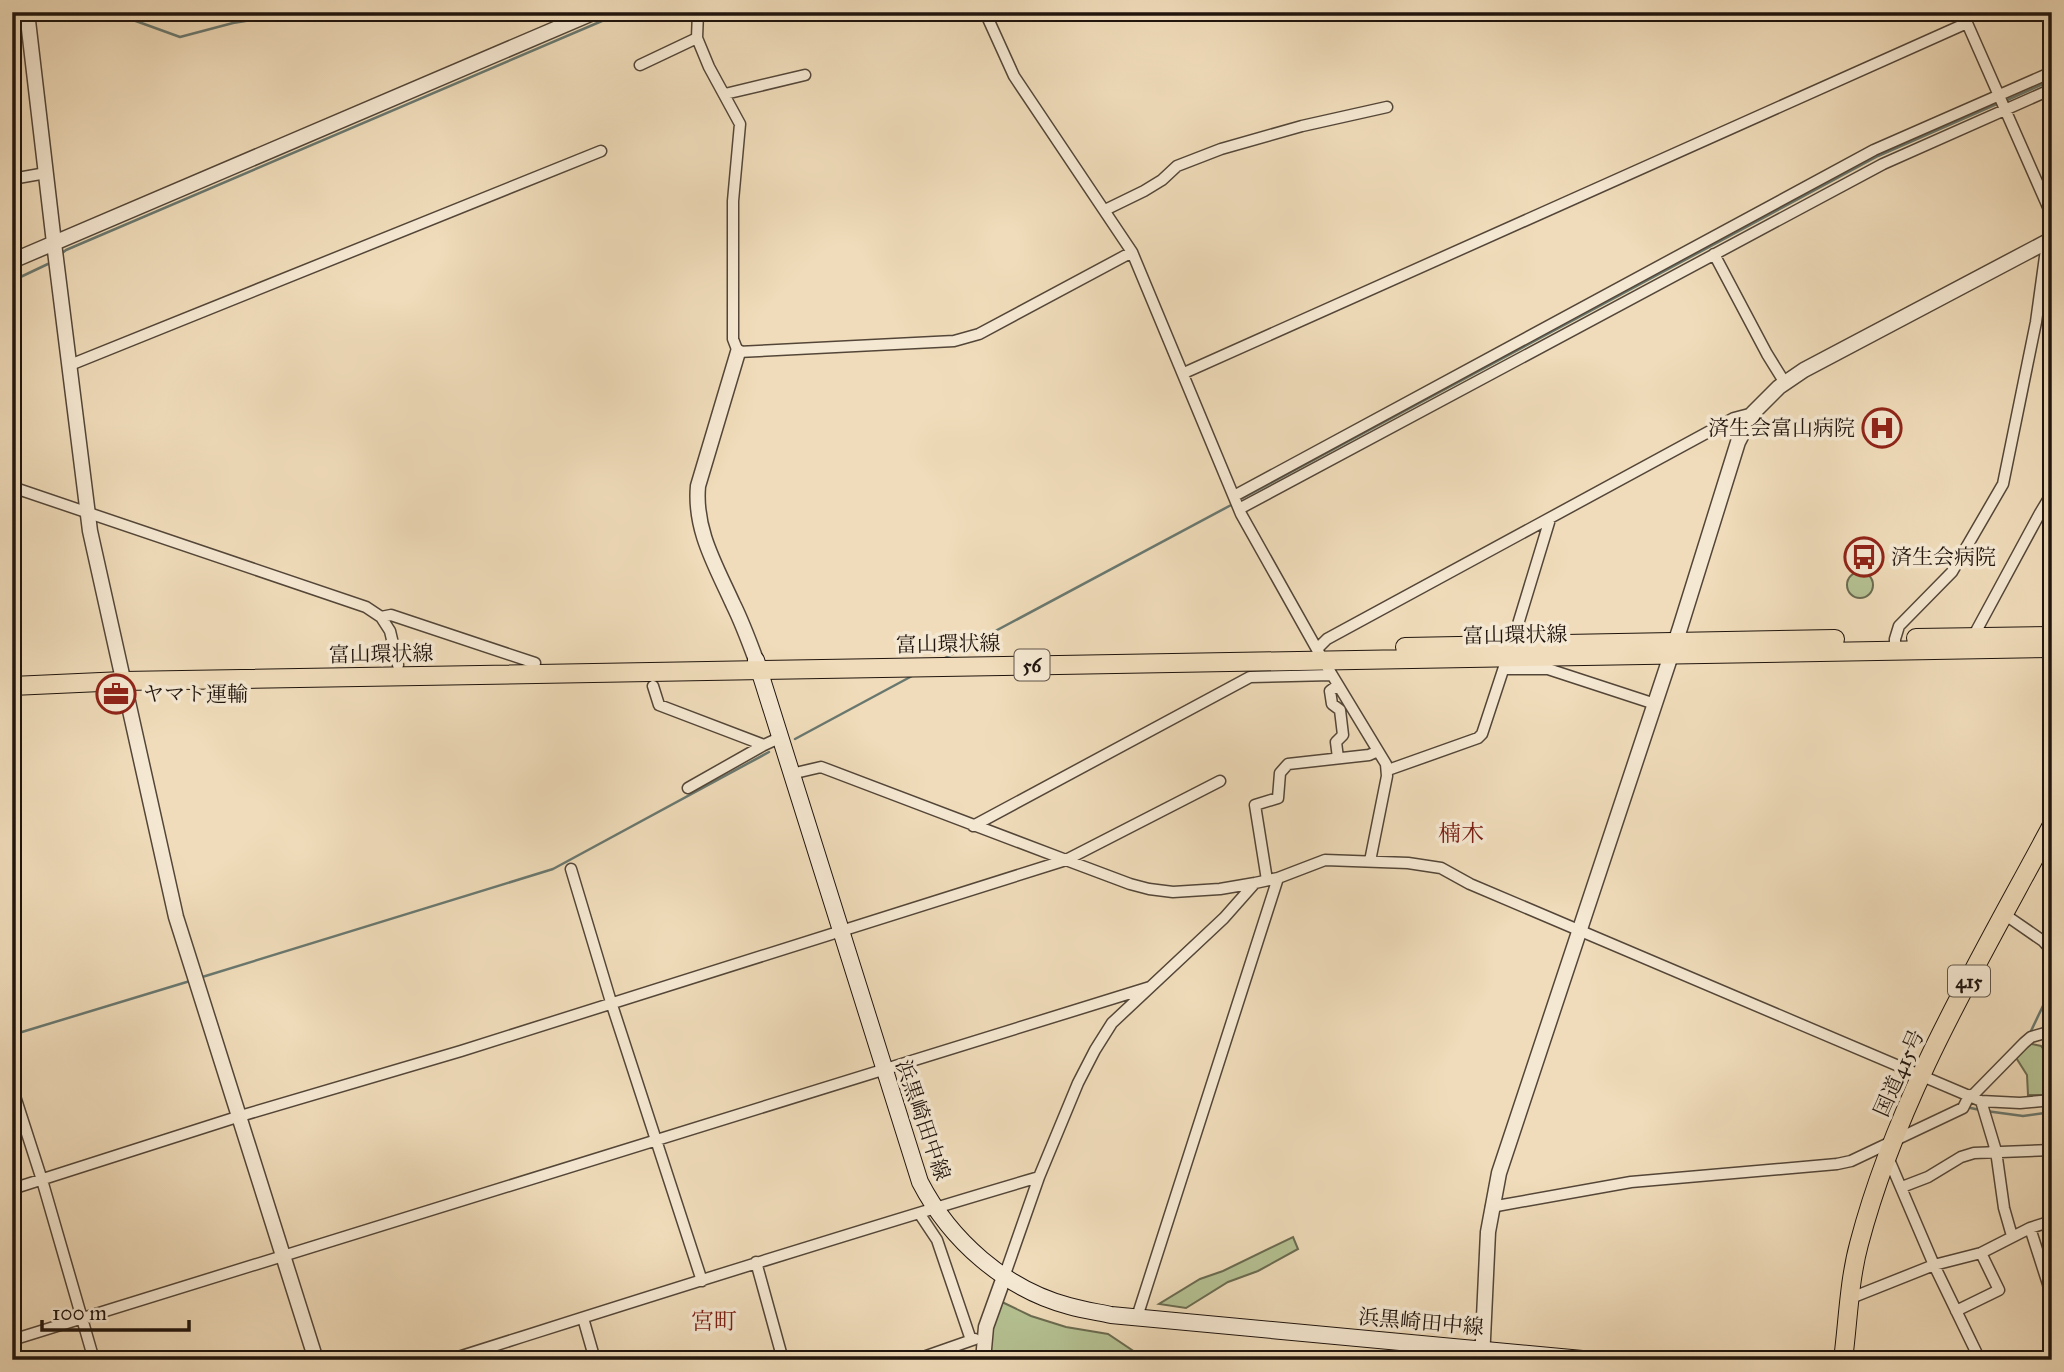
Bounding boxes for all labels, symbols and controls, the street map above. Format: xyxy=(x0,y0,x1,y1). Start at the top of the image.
hospital icon: 済生会富山病院 xyxy=(1861,407,1903,449)
place label: 済生会富山病院 xyxy=(1708,415,1855,441)
bus stop icon: 済生会病院 xyxy=(1843,536,1885,578)
place label: 済生会病院 xyxy=(1891,544,1996,570)
street label: 富山環状線 xyxy=(1462,621,1568,649)
street label: 富山環状線 xyxy=(895,630,1001,658)
street label: 富山環状線 xyxy=(328,640,434,668)
road number: 56 xyxy=(1014,650,1050,680)
office icon: ヤマト運輸 xyxy=(95,673,137,715)
place label: ヤマト運輸 xyxy=(143,681,248,707)
district label: 楠木 xyxy=(1438,819,1484,847)
road number: 415 xyxy=(1948,965,1990,996)
street label: 国道415号 xyxy=(1868,1025,1930,1121)
street label: 浜黒崎田中線 xyxy=(890,1056,956,1184)
scale bar xyxy=(42,1288,189,1332)
text: 100 m xyxy=(52,1300,107,1326)
street label: 浜黒崎田中線 xyxy=(1357,1304,1485,1340)
district label: 宮町 xyxy=(691,1307,737,1335)

